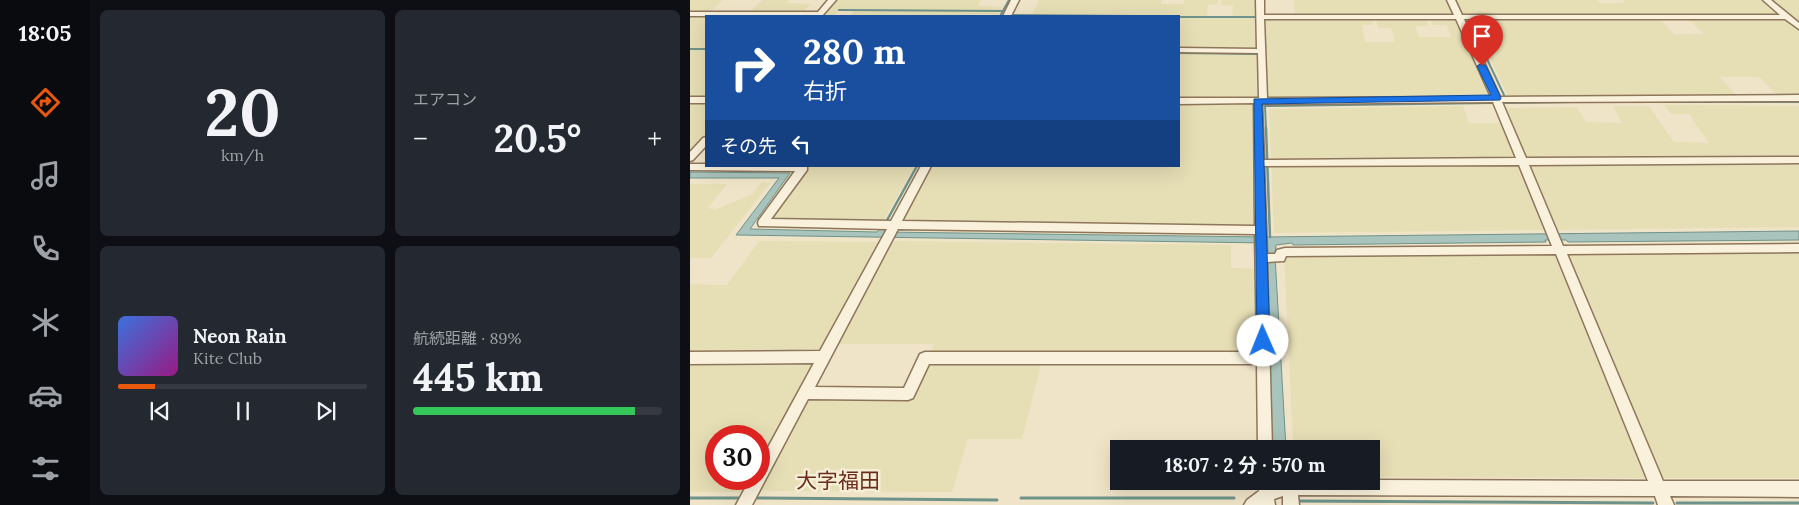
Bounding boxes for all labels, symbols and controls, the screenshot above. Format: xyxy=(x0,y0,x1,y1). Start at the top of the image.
pin xyxy=(1461,15,1503,66)
text: 18:05 xyxy=(19,19,71,47)
icon: arrive xyxy=(1468,22,1496,50)
text: 280 m xyxy=(803,29,905,74)
icon: right xyxy=(720,35,785,100)
text: 20 xyxy=(205,71,281,154)
text: 右折 xyxy=(803,77,847,105)
icon: directions xyxy=(28,85,63,120)
text: エアコン xyxy=(413,89,477,109)
text: 20.5° xyxy=(494,114,581,162)
text: − xyxy=(413,121,428,157)
text: + xyxy=(647,121,662,157)
icon: left xyxy=(787,130,815,158)
text: その先 xyxy=(720,134,777,158)
text: km/h xyxy=(221,145,264,165)
icon: music xyxy=(28,158,63,193)
icon: phone xyxy=(28,231,63,266)
icon: climate xyxy=(28,305,63,340)
position arrow xyxy=(1236,314,1288,366)
text: Neon Rain xyxy=(193,324,287,348)
text: 航続距離 · 89% xyxy=(413,328,521,348)
text: Kite Club xyxy=(193,348,262,368)
text: 445 km xyxy=(413,353,543,401)
icon: car xyxy=(28,378,63,413)
icon: previous xyxy=(146,397,174,425)
icon: pause xyxy=(229,397,257,425)
icon: next xyxy=(312,397,340,425)
speed limit sign: 30 xyxy=(705,425,770,490)
icon: filters xyxy=(28,451,63,486)
text: 18:07 · 2 分 · 570 m xyxy=(1165,453,1325,477)
district label: 大字福田 xyxy=(796,467,880,494)

